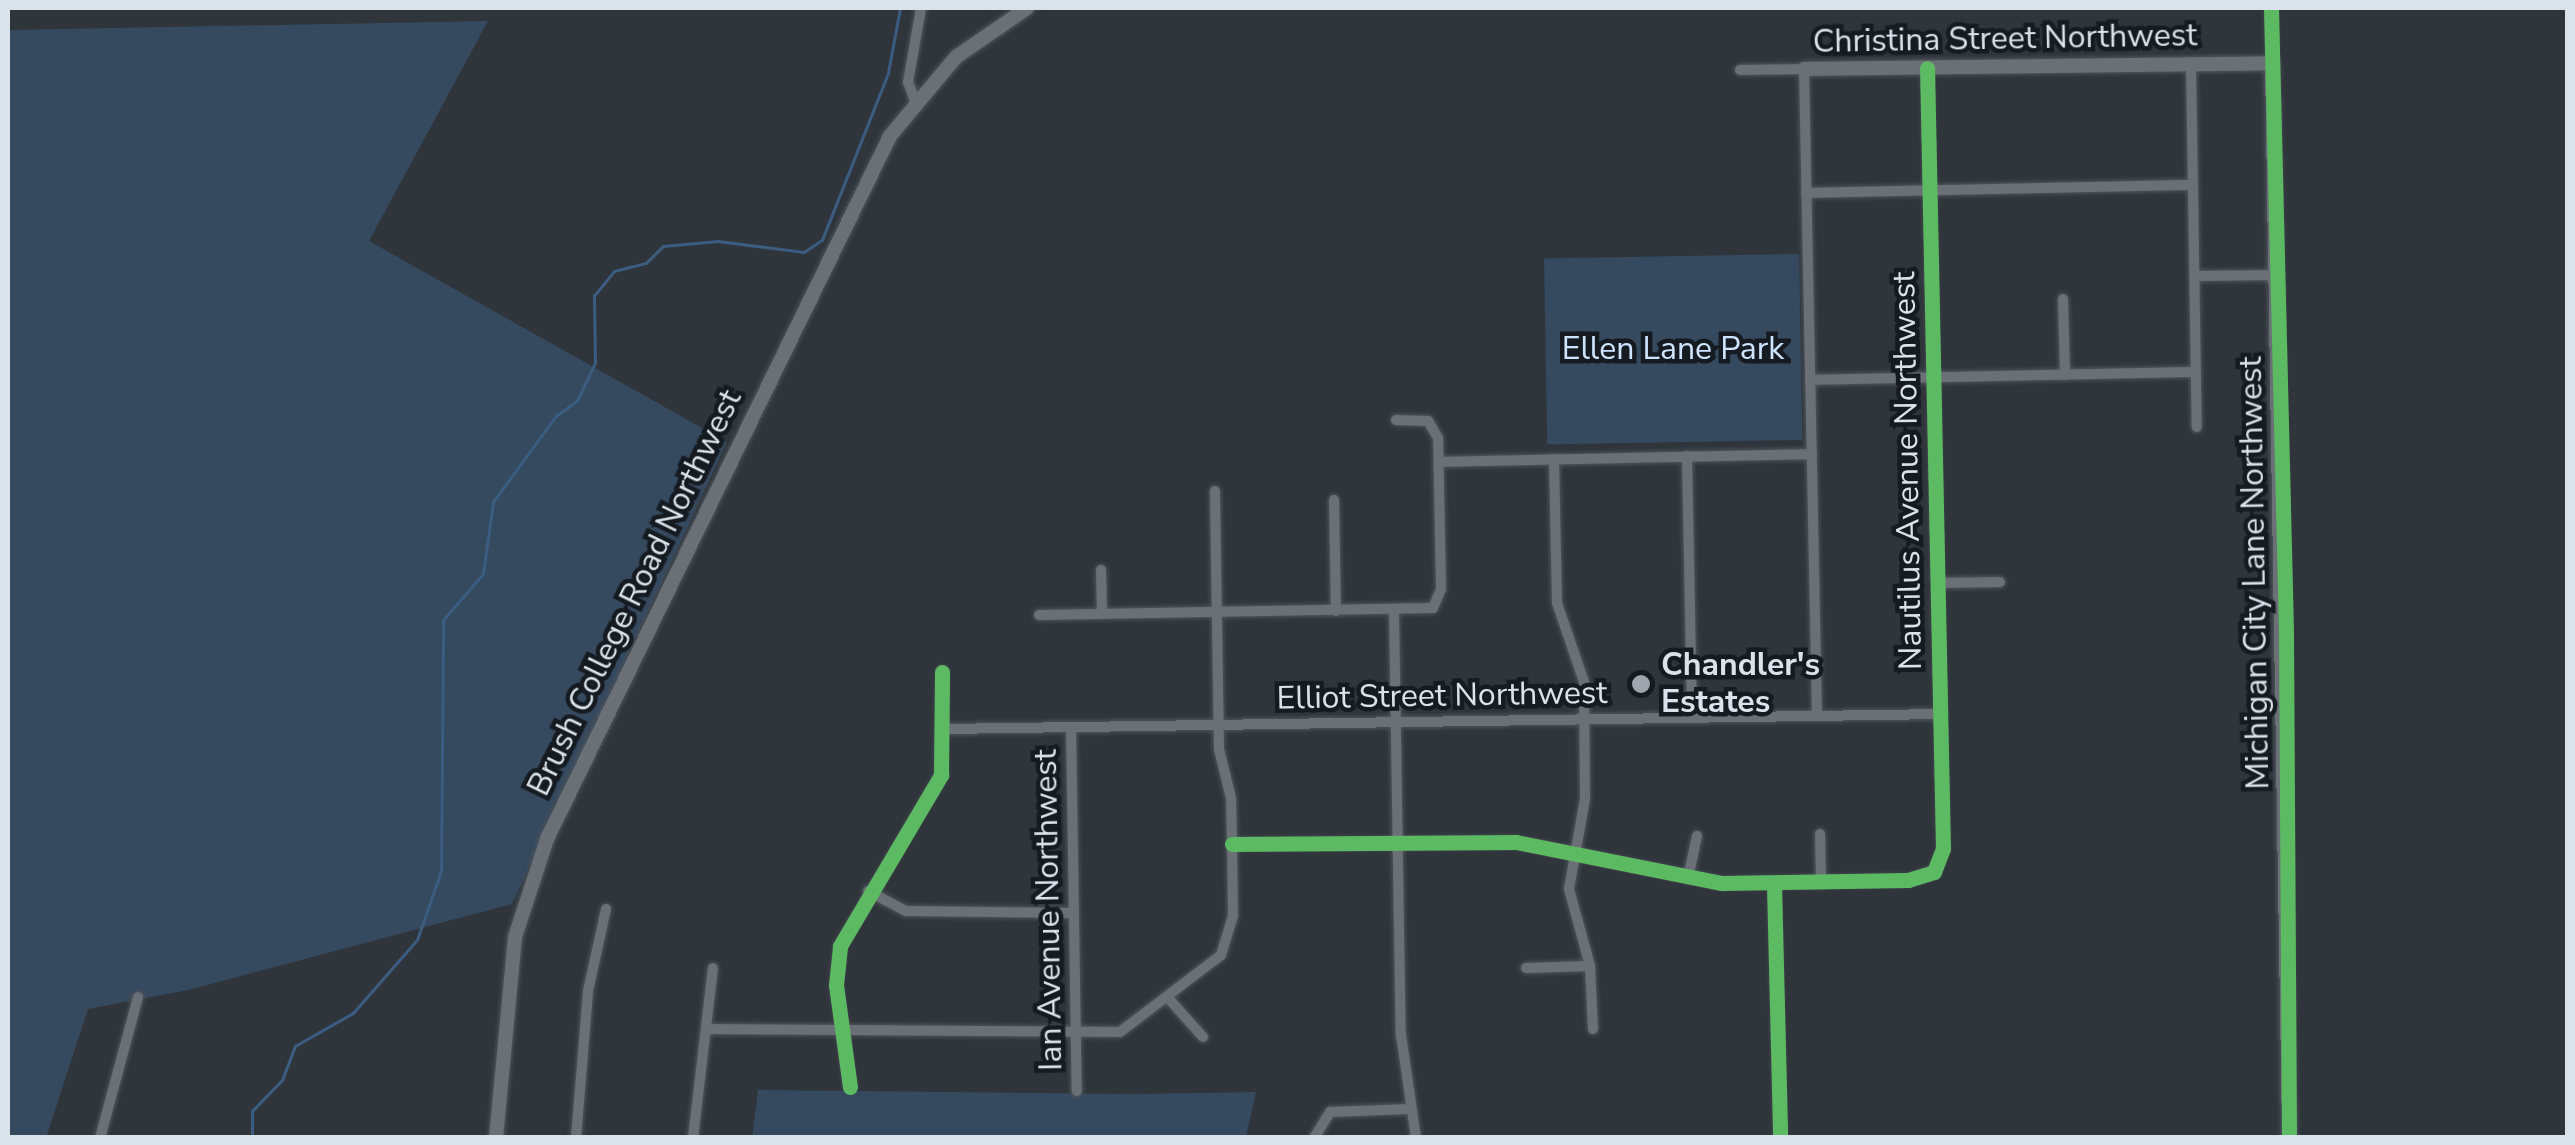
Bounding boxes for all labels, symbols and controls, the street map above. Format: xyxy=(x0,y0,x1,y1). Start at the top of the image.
street label: Christina Street Northwest xyxy=(1812,16,2198,62)
street label: Nautilus Avenue Northwest xyxy=(1885,271,1931,671)
park label: Ellen Lane Park xyxy=(1562,330,1784,368)
street label: Michigan City Lane Northwest xyxy=(2232,356,2278,790)
street label: Brush College Road Northwest xyxy=(520,384,750,802)
place label: Chandler's Estates xyxy=(1661,647,1820,722)
marker: Chandler's Estates xyxy=(1630,673,1652,695)
street label: Elliot Street Northwest xyxy=(1276,674,1608,718)
street label: Ian Avenue Northwest xyxy=(1027,749,1071,1071)

